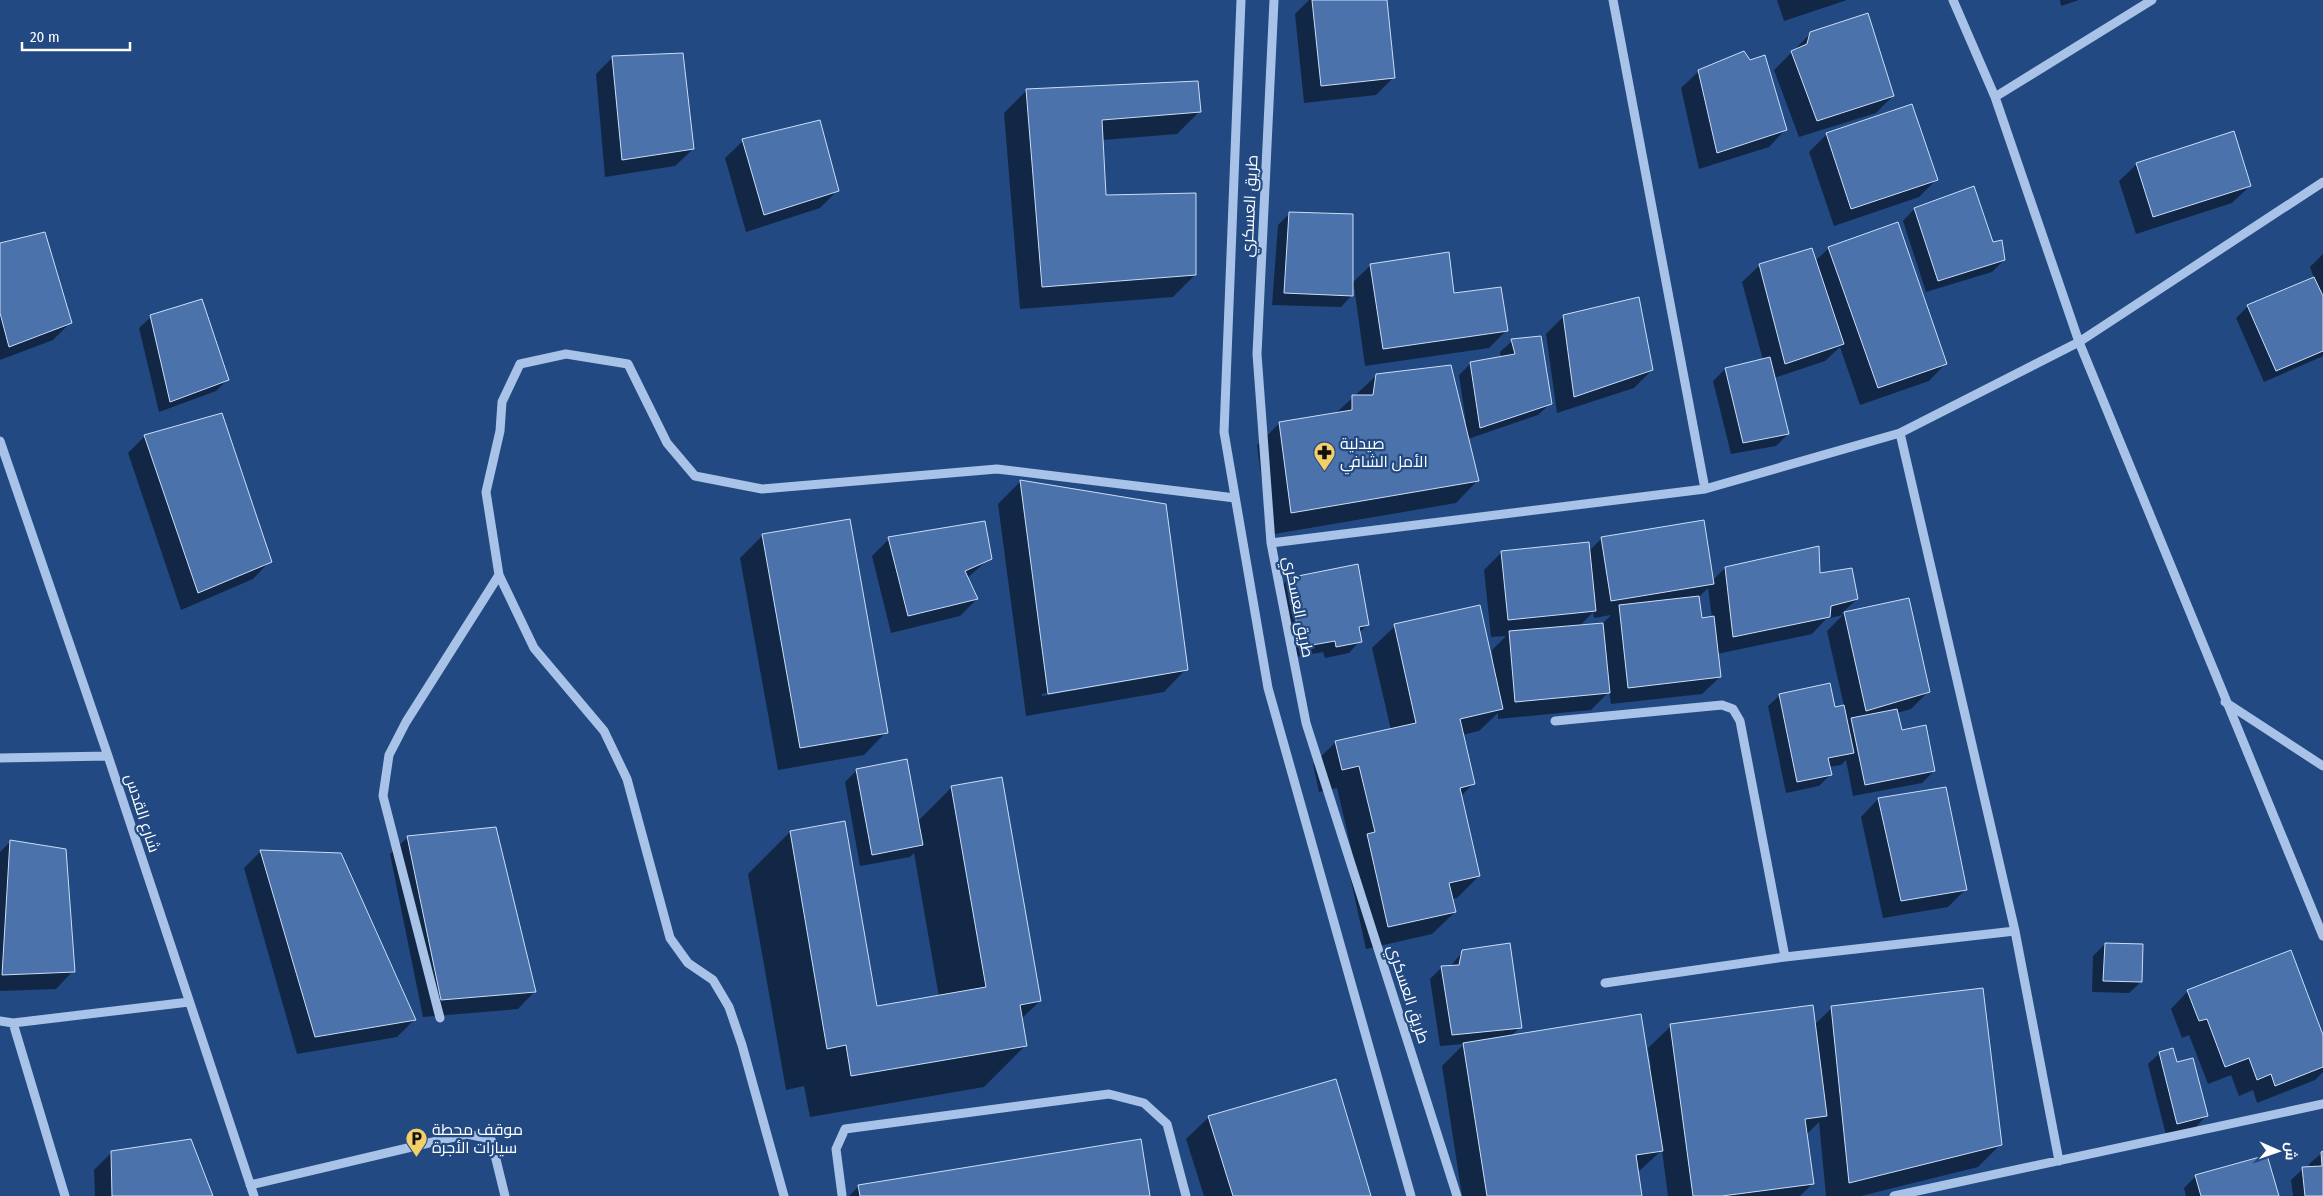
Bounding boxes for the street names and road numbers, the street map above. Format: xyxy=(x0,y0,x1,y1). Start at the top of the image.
street label: طريق العسكري xyxy=(1237,154,1266,258)
street label: طريق العسكري xyxy=(1275,555,1318,660)
street label: شارع القدس xyxy=(119,771,164,856)
street label: طريق العسكري xyxy=(1380,942,1433,1047)

